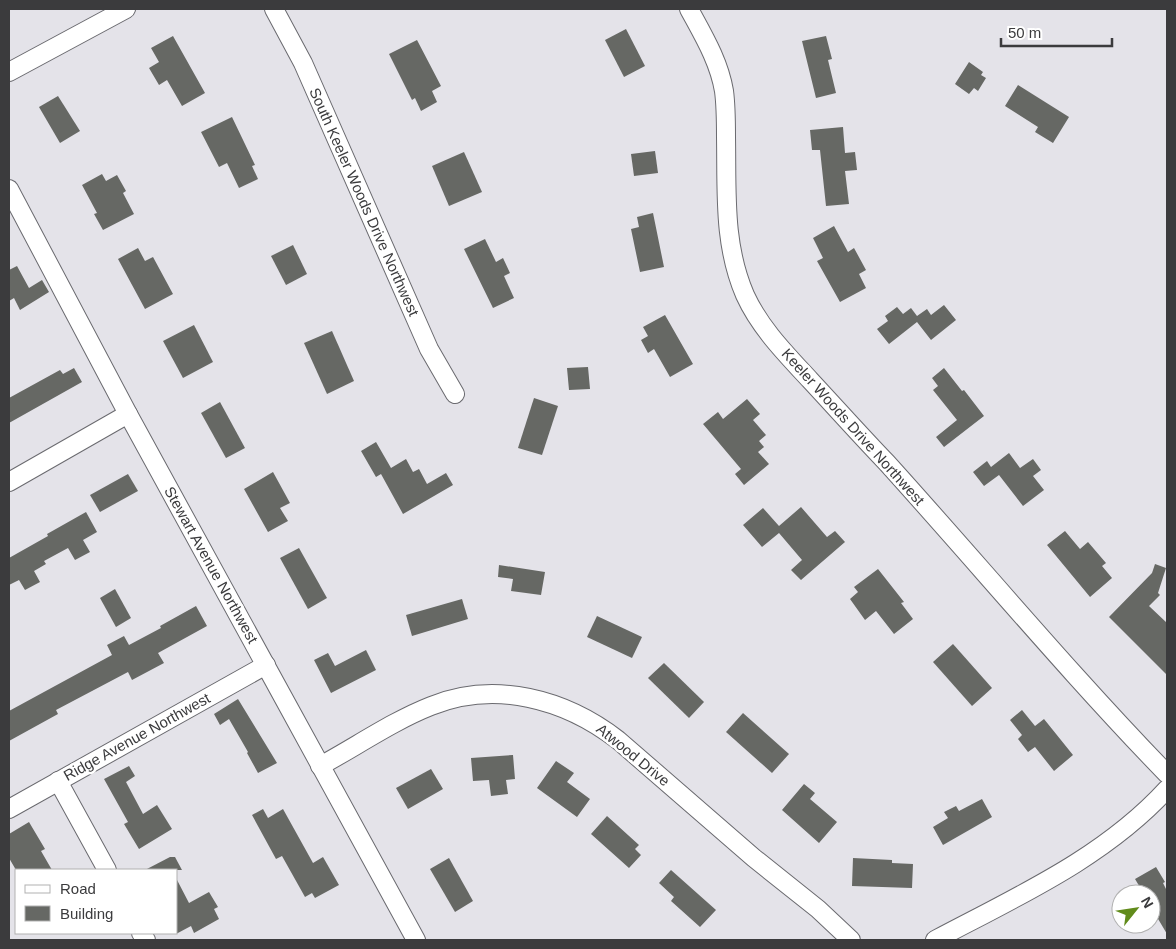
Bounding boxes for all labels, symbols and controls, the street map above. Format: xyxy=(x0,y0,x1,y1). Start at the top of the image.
scale bar xyxy=(1001,15,1112,47)
text: 50 m xyxy=(1008,24,1041,41)
street label: South Keeler Woods Drive Northwest xyxy=(306,85,423,319)
street label: Keeler Woods Drive Northwest xyxy=(779,345,929,509)
street label: Stewart Avenue Northwest xyxy=(161,483,262,647)
street label: Ridge Avenue Northwest xyxy=(61,689,214,784)
street label: Atwood Drive xyxy=(593,720,673,789)
legend xyxy=(15,869,178,934)
text: Road xyxy=(60,880,96,897)
north arrow xyxy=(1111,884,1161,934)
text: N xyxy=(1138,894,1157,911)
text: Building xyxy=(60,905,113,922)

